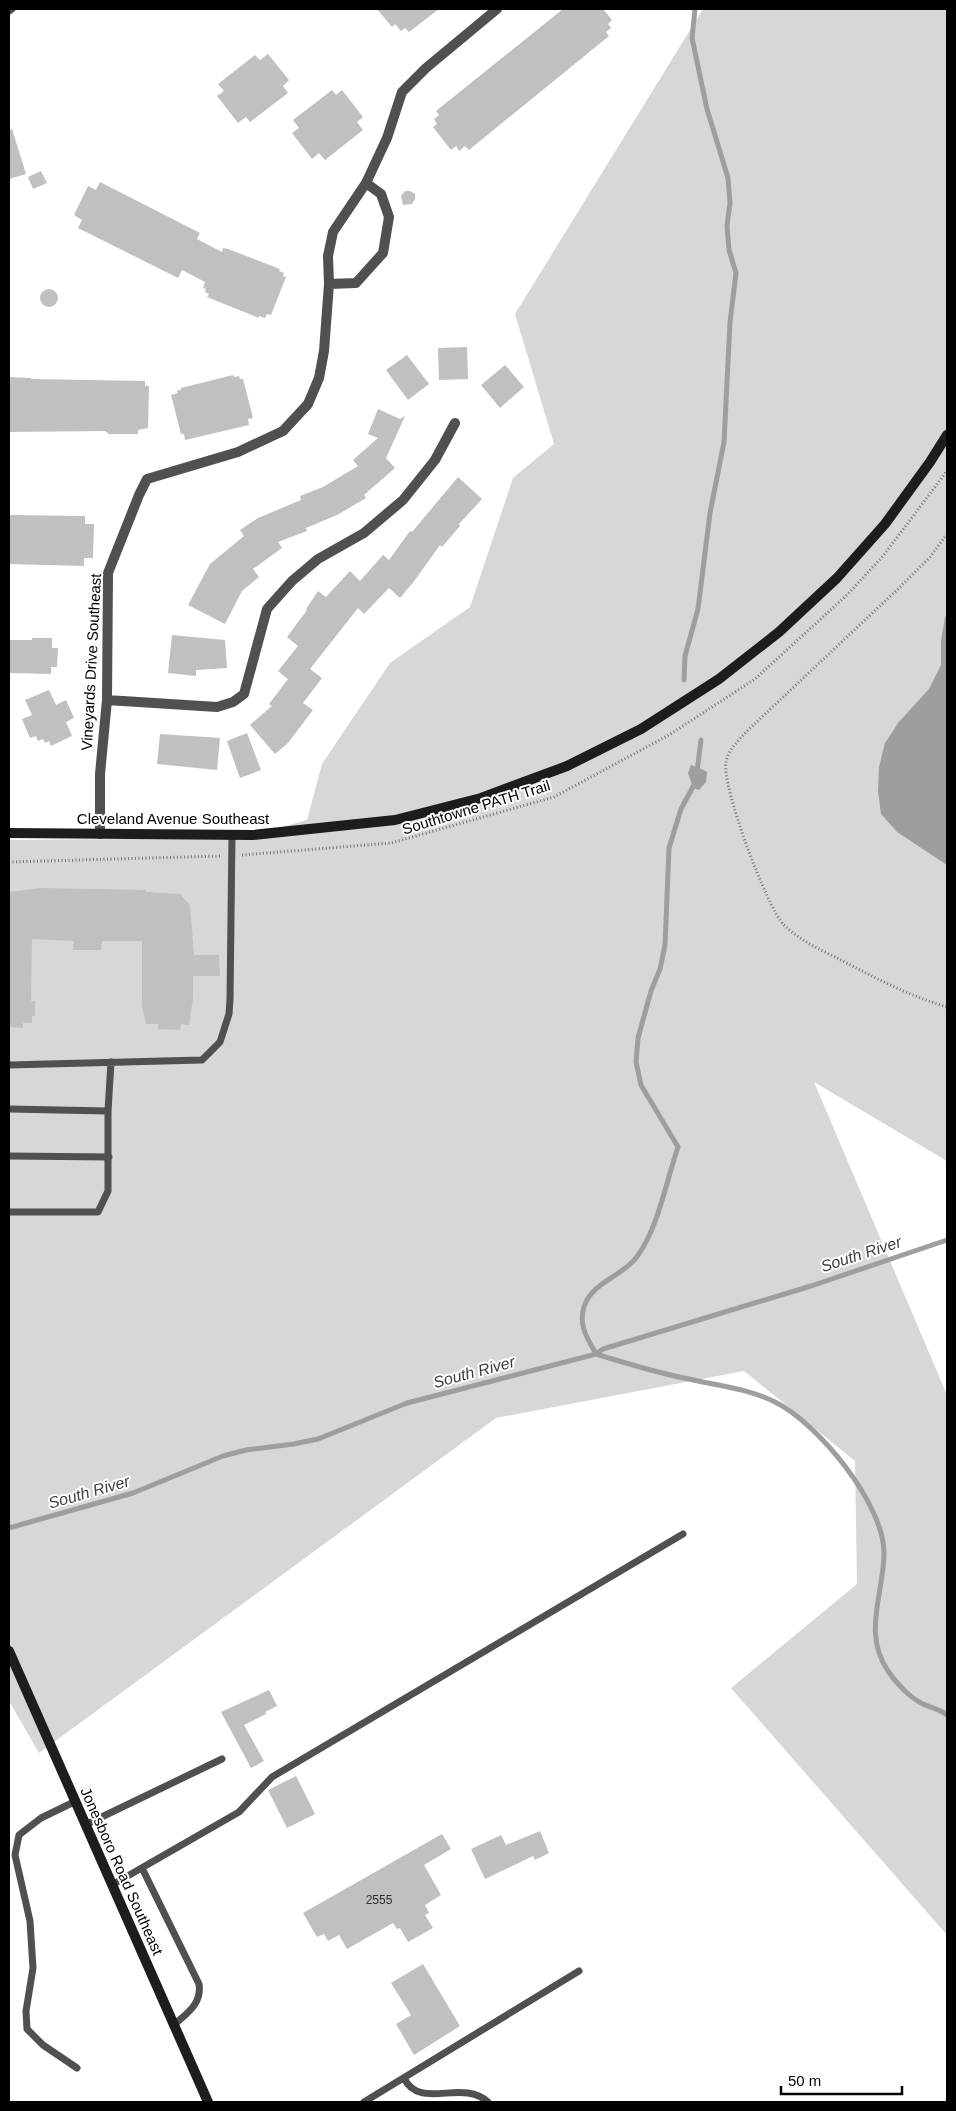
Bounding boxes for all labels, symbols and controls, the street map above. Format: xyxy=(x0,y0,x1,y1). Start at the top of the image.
street label: Vineyards Drive Southeast xyxy=(78,572,104,751)
street label: Southtowne PATH Trail xyxy=(400,776,552,838)
street label: Cleveland Avenue Southeast xyxy=(77,810,270,827)
water label: South River xyxy=(819,1233,904,1275)
water label: South River xyxy=(431,1353,517,1391)
water label: South River xyxy=(46,1472,132,1512)
street label: Jonesboro Road Southeast xyxy=(77,1785,167,1958)
house number: 2555 xyxy=(366,1893,393,1907)
scale bar xyxy=(781,2064,902,2096)
text: 50 m xyxy=(788,2072,821,2089)

